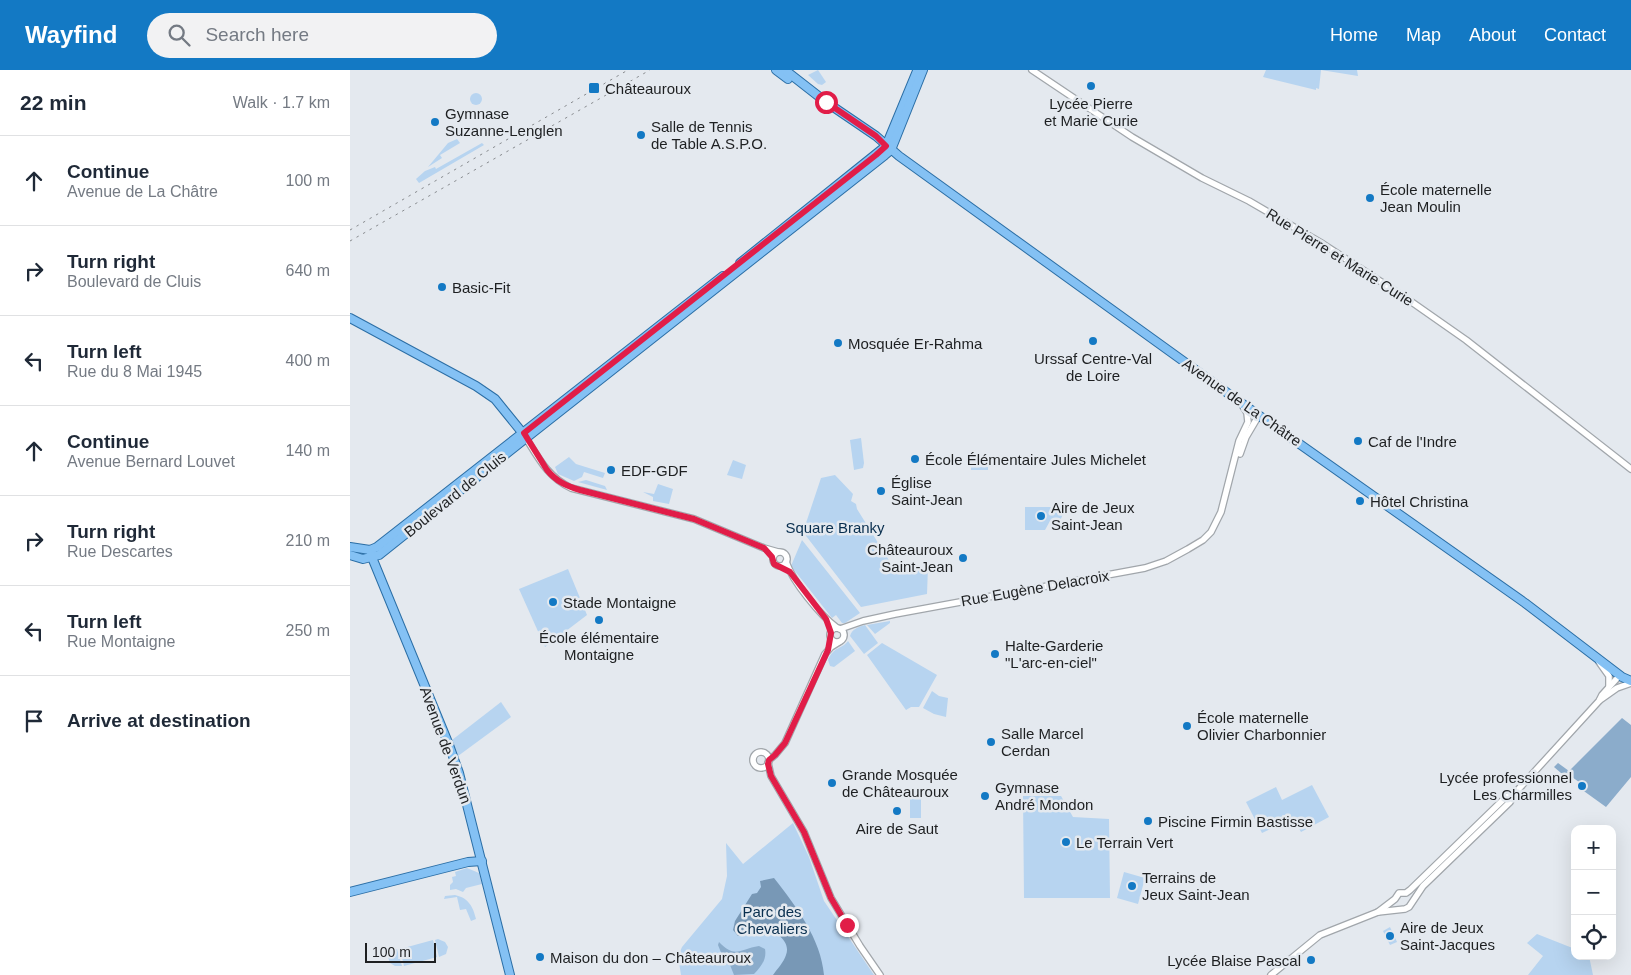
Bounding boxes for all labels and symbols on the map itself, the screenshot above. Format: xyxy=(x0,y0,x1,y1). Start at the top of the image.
place label: Châteauroux xyxy=(605,80,691,97)
marker: Lycée Pierre et Marie Curie xyxy=(1085,80,1097,92)
marker: Châteauroux xyxy=(587,81,601,95)
route start xyxy=(815,91,838,114)
place label: Lycée Pierre et Marie Curie xyxy=(1044,95,1138,129)
place label: Gymnase Suzanne-Lenglen xyxy=(445,105,563,139)
marker: Gymnase Suzanne-Lenglen xyxy=(429,116,441,128)
place label: Salle de Tennis de Table A.S.P.O. xyxy=(651,118,767,152)
marker: Salle de Tennis de Table A.S.P.O. xyxy=(635,129,647,141)
place label: École maternelle Jean Moulin xyxy=(1380,181,1492,215)
marker: École maternelle Jean Moulin xyxy=(1364,192,1376,204)
street label: Rue Pierre et Marie Curie xyxy=(1263,205,1417,309)
place label: Basic-Fit xyxy=(452,279,511,296)
marker: Basic-Fit xyxy=(436,281,448,293)
place label: Mosquée Er-Rahma xyxy=(848,335,983,352)
marker: Urssaf Centre-Val de Loire xyxy=(1087,335,1099,347)
marker: Mosquée Er-Rahma xyxy=(832,337,844,349)
place label: Urssaf Centre-Val de Loire xyxy=(1034,350,1152,384)
street label: Avenue de La Châtre xyxy=(1179,354,1305,450)
place label: Caf de l'Indre xyxy=(1368,433,1457,450)
marker: Caf de l'Indre xyxy=(1352,435,1364,447)
street label: Boulevard de Cluis xyxy=(401,448,509,540)
place label: École Élémentaire Jules Michelet xyxy=(925,451,1147,468)
marker: École Élémentaire Jules Michelet xyxy=(909,453,921,465)
place label: EDF-GDF xyxy=(621,462,688,479)
marker: EDF-GDF xyxy=(605,464,617,476)
place label: Église Saint-Jean xyxy=(891,474,963,508)
marker: Église Saint-Jean xyxy=(875,485,887,497)
place label: Hôtel Christina xyxy=(1370,493,1469,510)
marker: Hôtel Christina xyxy=(1354,495,1366,507)
place label: Aire de Jeux Saint-Jean xyxy=(1051,499,1135,533)
marker: Aire de Jeux Saint-Jean xyxy=(1035,510,1047,522)
park label: Square Branky xyxy=(785,519,885,536)
place label: Châteauroux Saint-Jean xyxy=(867,541,953,575)
marker: Châteauroux Saint-Jean xyxy=(957,552,969,564)
street label: Rue Eugène Delacroix xyxy=(960,567,1111,609)
place label: Stade Montaigne xyxy=(563,594,676,611)
marker: Stade Montaigne xyxy=(547,596,559,608)
marker: École élémentaire Montaigne xyxy=(593,614,605,626)
place label: École élémentaire Montaigne xyxy=(539,629,659,663)
place label: Halte-Garderie "L'arc-en-ciel" xyxy=(1005,637,1103,671)
marker: Halte-Garderie "L'arc-en-ciel" xyxy=(989,648,1001,660)
street label: Avenue de Verdun xyxy=(417,684,475,806)
place label: École maternelle Olivier Charbonnier xyxy=(1197,709,1326,743)
marker: École maternelle Olivier Charbonnier xyxy=(1181,720,1193,732)
place label: Salle Marcel Cerdan xyxy=(1001,725,1084,759)
marker: Salle Marcel Cerdan xyxy=(985,736,997,748)
place label: Grande Mosquée de Châteauroux xyxy=(842,766,958,800)
place label: Lycée professionnel Les Charmilles xyxy=(1439,769,1572,803)
marker: Grande Mosquée de Châteauroux xyxy=(826,777,838,789)
place label: Gymnase André Mondon xyxy=(995,779,1093,813)
marker: Lycée professionnel Les Charmilles xyxy=(1576,780,1588,792)
marker: Gymnase André Mondon xyxy=(979,790,991,802)
marker: Aire de Saut xyxy=(891,805,903,817)
place label: Piscine Firmin Bastisse xyxy=(1158,813,1313,830)
marker: Piscine Firmin Bastisse xyxy=(1142,815,1154,827)
place label: Aire de Saut xyxy=(856,820,939,837)
place label: Le Terrain Vert xyxy=(1076,834,1174,851)
marker: Le Terrain Vert xyxy=(1060,836,1072,848)
place label: Terrains de Jeux Saint-Jean xyxy=(1142,869,1250,903)
marker: Terrains de Jeux Saint-Jean xyxy=(1126,880,1138,892)
park label: Parc des Chevaliers xyxy=(737,903,807,937)
route end xyxy=(836,914,859,937)
place label: Aire de Jeux Saint-Jacques xyxy=(1400,919,1495,953)
marker: Aire de Jeux Saint-Jacques xyxy=(1384,930,1396,942)
scale bar xyxy=(365,940,436,963)
place label: Maison du don – Châteauroux xyxy=(550,949,751,966)
marker: Maison du don – Châteauroux xyxy=(534,951,546,963)
place label: Lycée Blaise Pascal xyxy=(1167,952,1301,969)
marker: Lycée Blaise Pascal xyxy=(1305,954,1317,966)

